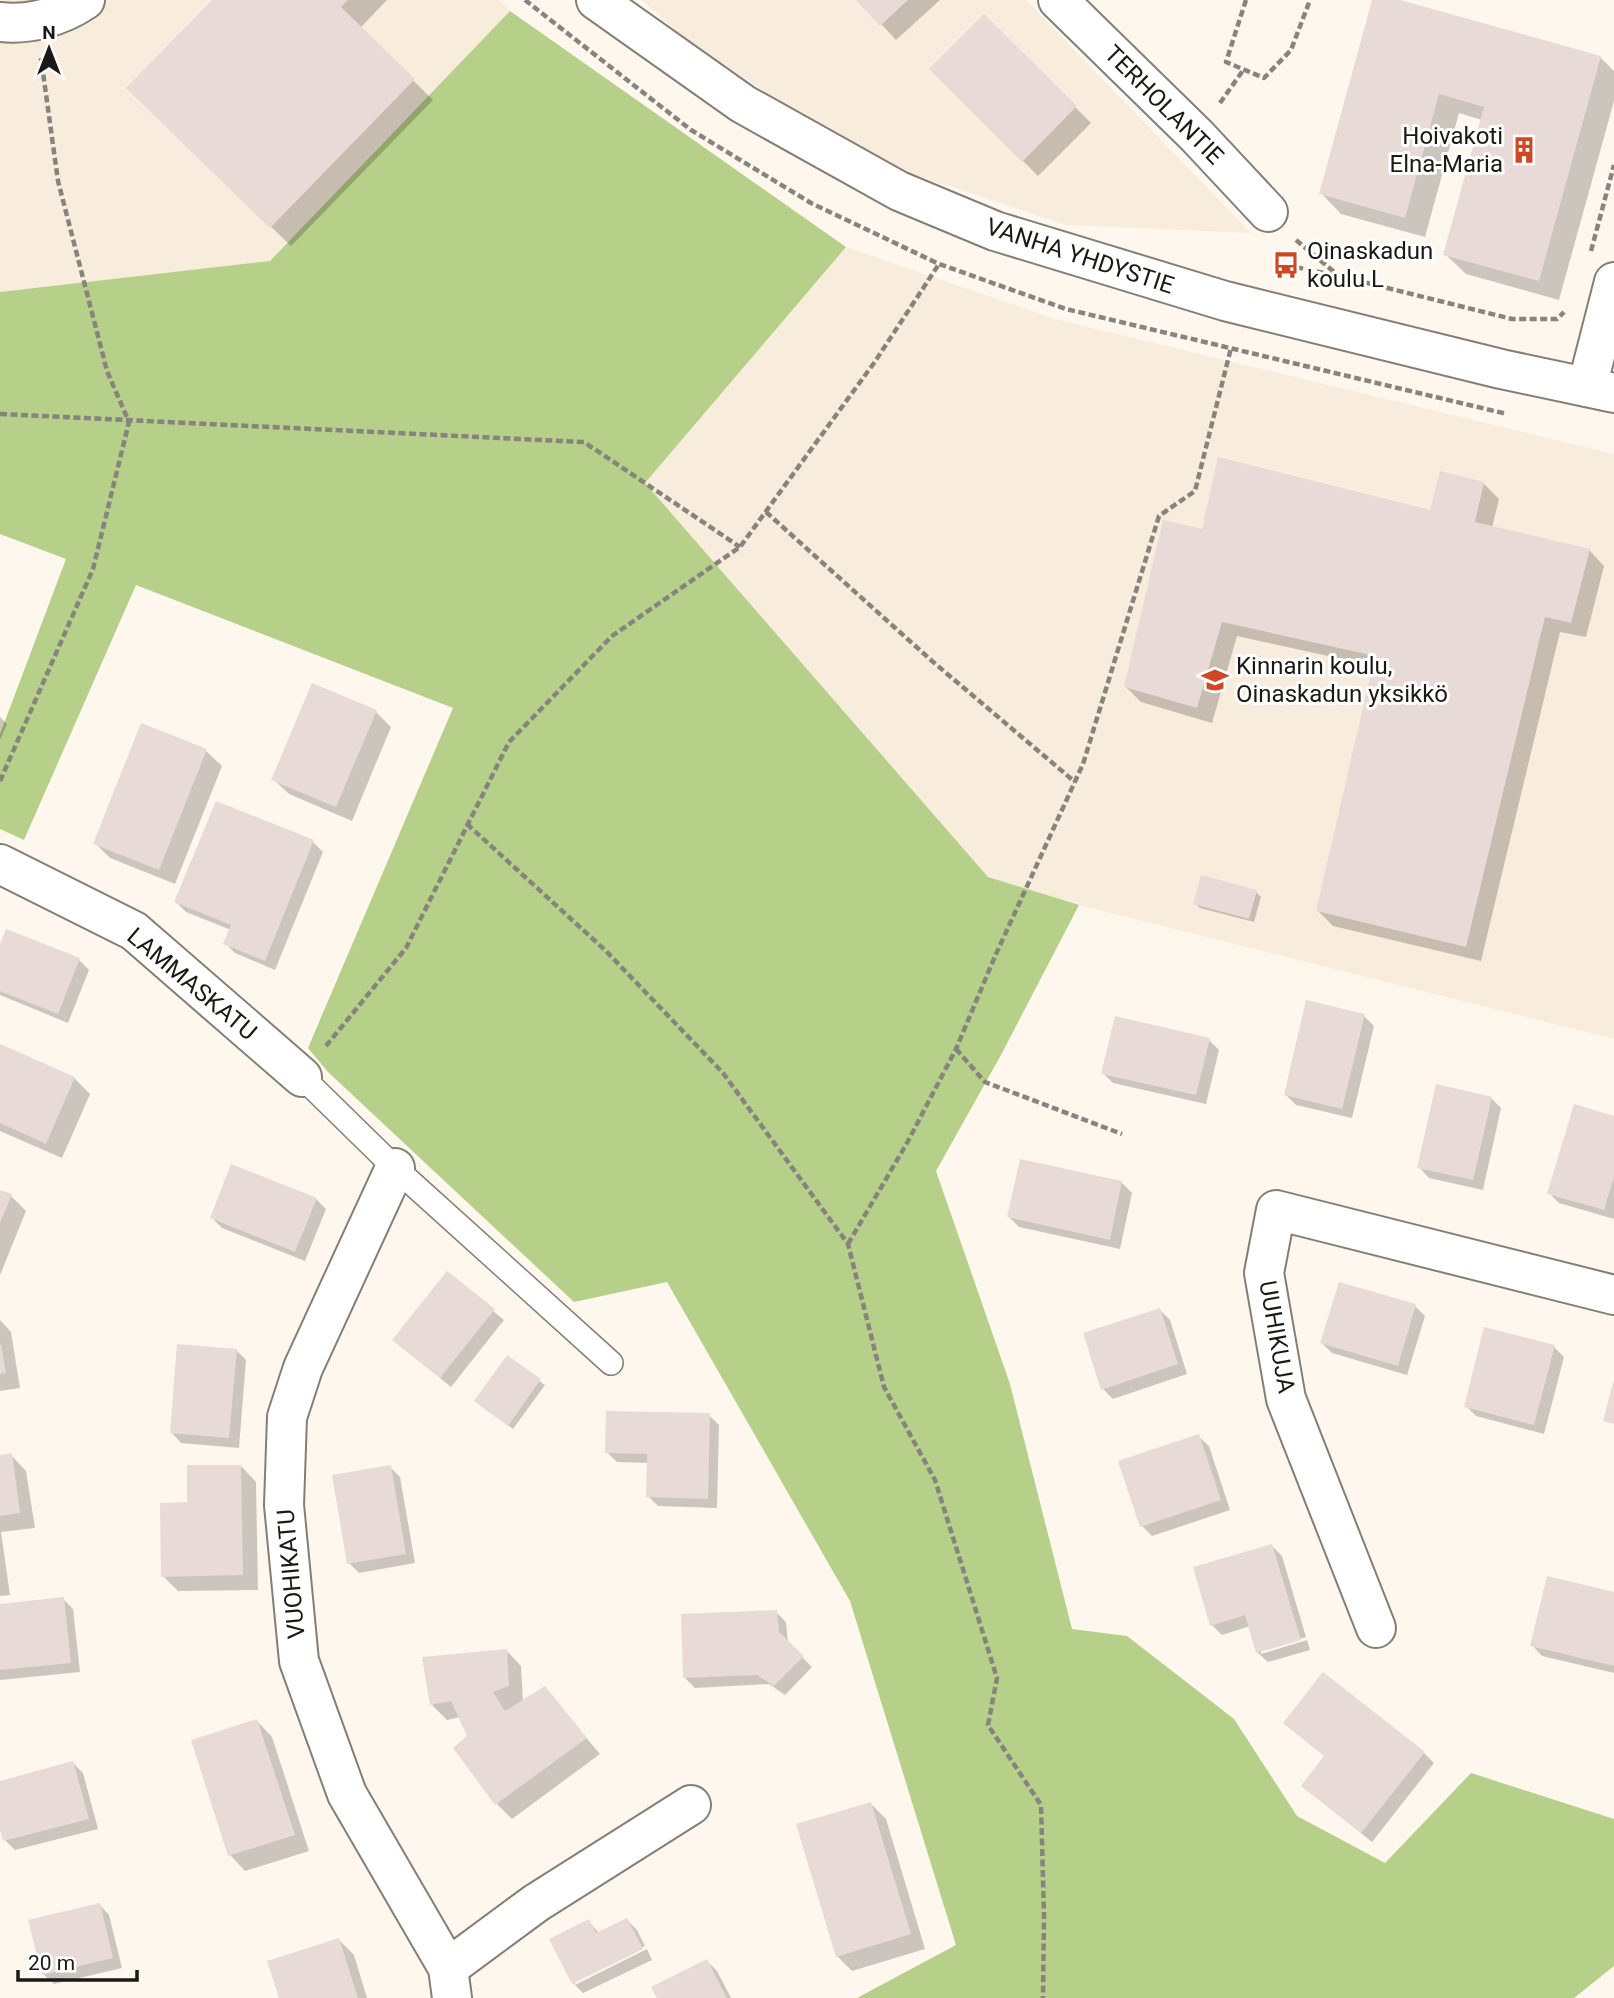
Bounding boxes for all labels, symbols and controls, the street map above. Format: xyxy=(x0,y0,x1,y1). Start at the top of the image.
north arrow xyxy=(14,14,84,84)
text: N xyxy=(42,21,56,44)
street label: TERHOLANTIE xyxy=(1099,40,1229,170)
place label: Hoivakoti Elna-Maria xyxy=(1390,122,1503,178)
building icon: Hoivakoti Elna-Maria xyxy=(1509,135,1539,165)
street label: VANHA YHDYSTIE xyxy=(983,212,1177,300)
place label: Oinaskadun koulu L xyxy=(1307,237,1433,293)
bus stop icon: Oinaskadun koulu L xyxy=(1271,250,1301,280)
place label: Kinnarin koulu, Oinaskadun yksikkö xyxy=(1236,652,1448,708)
school or university icon: Kinnarin koulu, Oinaskadun yksikkö xyxy=(1200,665,1230,695)
street label: LAMMASKATU xyxy=(122,922,262,1046)
street label: UUHIKUJA xyxy=(1253,1278,1301,1396)
street label: VUOHIKATU xyxy=(271,1508,311,1640)
scale bar xyxy=(18,1938,136,1982)
text: 20 m xyxy=(28,1951,75,1975)

